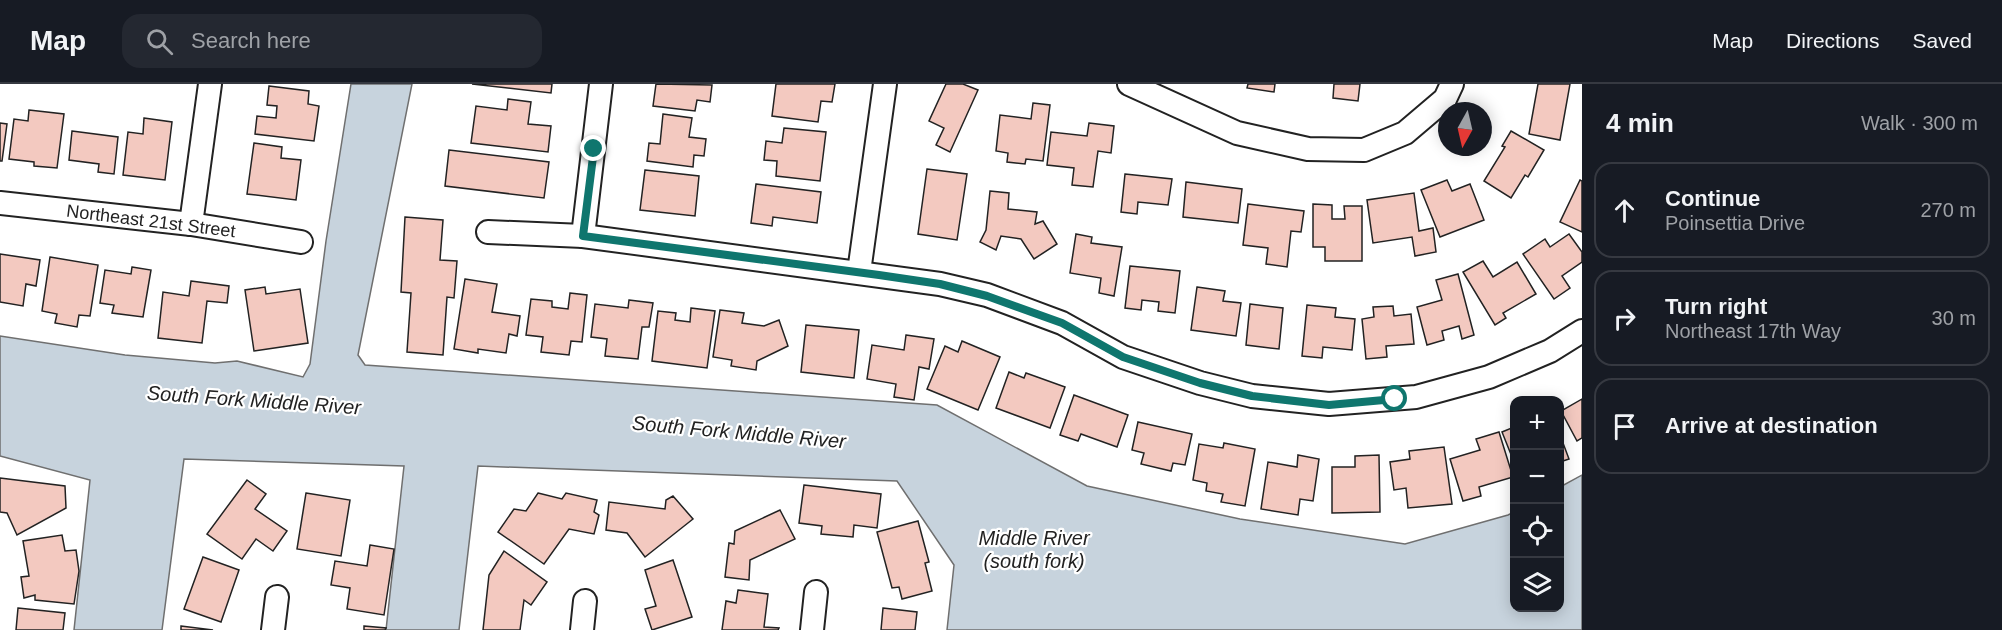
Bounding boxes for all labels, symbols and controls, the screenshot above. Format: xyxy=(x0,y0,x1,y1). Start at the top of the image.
search box xyxy=(122,14,542,68)
text: Map xyxy=(30,25,86,56)
icon: search xyxy=(143,25,176,58)
text: Search here xyxy=(191,28,311,53)
text: Map xyxy=(1712,29,1753,52)
text: Directions xyxy=(1786,29,1879,52)
text: Saved xyxy=(1912,29,1972,52)
north arrow xyxy=(1438,102,1492,156)
text: 4 min xyxy=(1606,108,1674,138)
text: Walk · 300 m xyxy=(1861,112,1978,134)
route end xyxy=(580,135,606,161)
text: Continue xyxy=(1665,186,1760,211)
icon: ahead xyxy=(1608,194,1641,227)
text: 270 m xyxy=(1920,199,1976,221)
street label: Northeast 21st Street xyxy=(65,201,237,241)
text: Poinsettia Drive xyxy=(1665,212,1805,234)
text: Turn right xyxy=(1665,294,1767,319)
icon: right xyxy=(1608,302,1641,335)
text: 30 m xyxy=(1932,307,1976,329)
text: Northeast 17th Way xyxy=(1665,320,1841,342)
water label: South Fork Middle River xyxy=(146,382,363,419)
route start xyxy=(1381,385,1407,411)
map controls xyxy=(1510,396,1564,612)
button: + xyxy=(1510,396,1564,450)
icon: arrive xyxy=(1608,410,1641,443)
water label: South Fork Middle River xyxy=(631,412,848,452)
text: Arrive at destination xyxy=(1665,413,1878,438)
button: − xyxy=(1510,450,1564,504)
button: locate xyxy=(1510,504,1564,558)
water label: Middle River (south fork) xyxy=(978,527,1091,572)
button: layers xyxy=(1510,558,1564,612)

